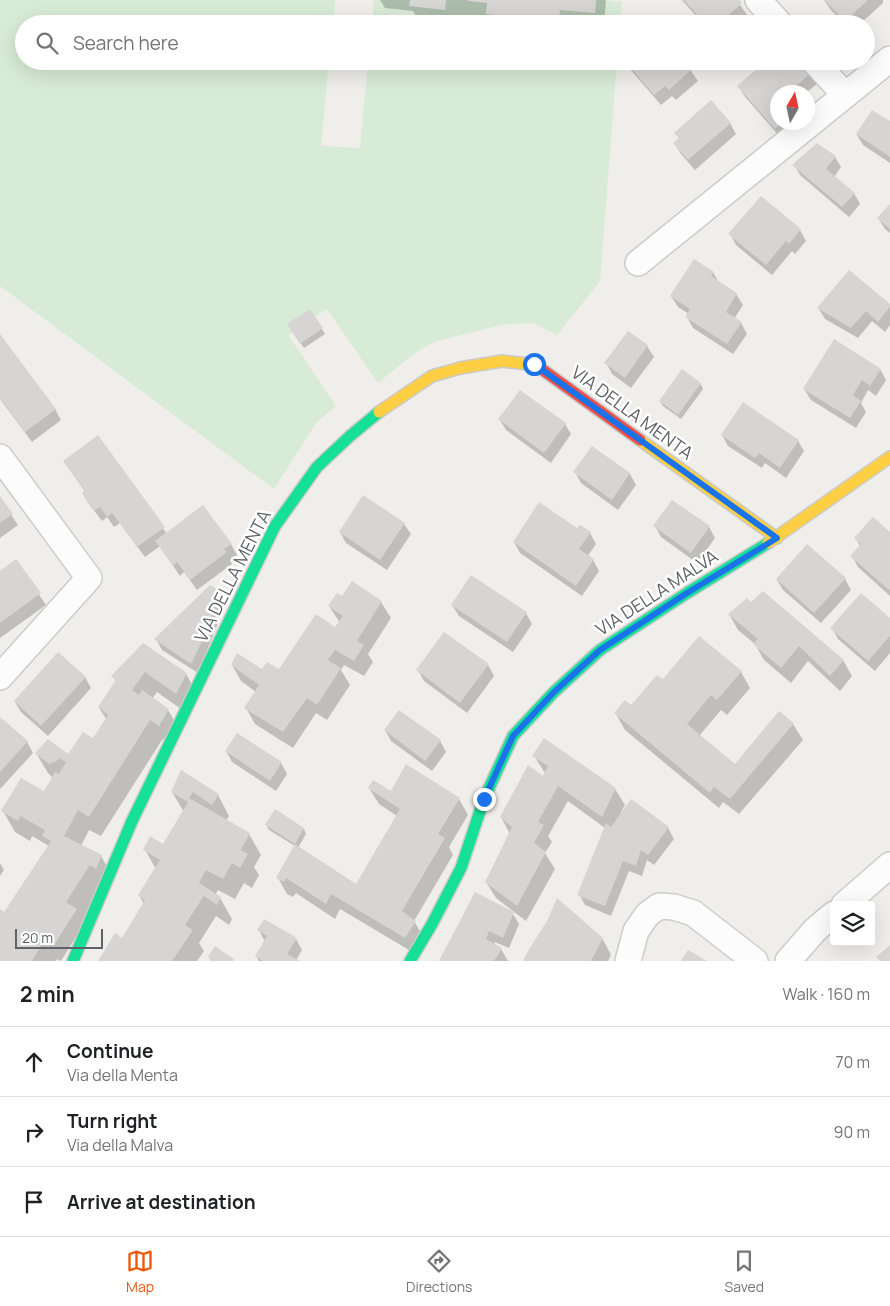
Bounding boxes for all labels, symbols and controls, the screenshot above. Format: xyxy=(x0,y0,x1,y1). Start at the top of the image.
search box xyxy=(15,15,875,70)
icon: search xyxy=(33,29,61,57)
text: Search here xyxy=(73,30,179,56)
north arrow xyxy=(770,85,815,130)
route start xyxy=(523,353,546,376)
street label: VIA DELLA MENTA xyxy=(567,360,699,465)
street label: VIA DELLA MENTA xyxy=(188,505,276,646)
street label: VIA DELLA MALVA xyxy=(591,543,723,641)
route end xyxy=(473,788,496,811)
map controls xyxy=(830,901,875,946)
button: layers xyxy=(830,901,875,946)
scale bar xyxy=(15,926,102,949)
text: 20 m xyxy=(22,928,53,947)
text: 2 min xyxy=(20,980,75,1008)
text: Walk · 160 m xyxy=(782,983,870,1005)
text: Continue xyxy=(67,1038,153,1064)
icon: ahead xyxy=(20,1048,48,1076)
text: 70 m xyxy=(835,1051,870,1073)
text: Via della Menta xyxy=(67,1064,178,1086)
text: Turn right xyxy=(67,1108,157,1134)
icon: right xyxy=(20,1118,48,1146)
text: 90 m xyxy=(834,1121,870,1143)
text: Via della Malva xyxy=(67,1134,173,1156)
icon: arrive xyxy=(20,1188,48,1216)
text: Arrive at destination xyxy=(67,1189,256,1215)
tab: Map xyxy=(126,1247,154,1296)
tab: Directions xyxy=(406,1247,472,1296)
tab: Saved xyxy=(725,1247,764,1296)

